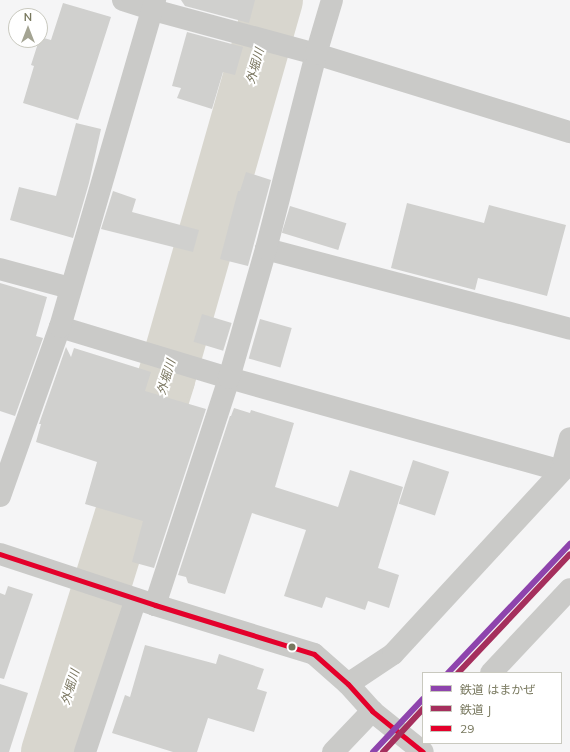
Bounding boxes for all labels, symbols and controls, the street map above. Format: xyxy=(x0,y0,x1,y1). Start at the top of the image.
north arrow xyxy=(8,8,48,48)
text: N xyxy=(24,10,32,24)
water label: 外堀川 xyxy=(243,47,267,85)
water label: 外堀川 xyxy=(154,358,178,396)
unlabelled marker xyxy=(287,642,297,652)
water label: 外堀川 xyxy=(58,668,82,706)
legend xyxy=(422,672,562,744)
text: 鉄道 はまかぜ xyxy=(460,682,535,697)
text: 鉄道 J xyxy=(460,702,491,717)
text: 29 xyxy=(460,721,474,736)

